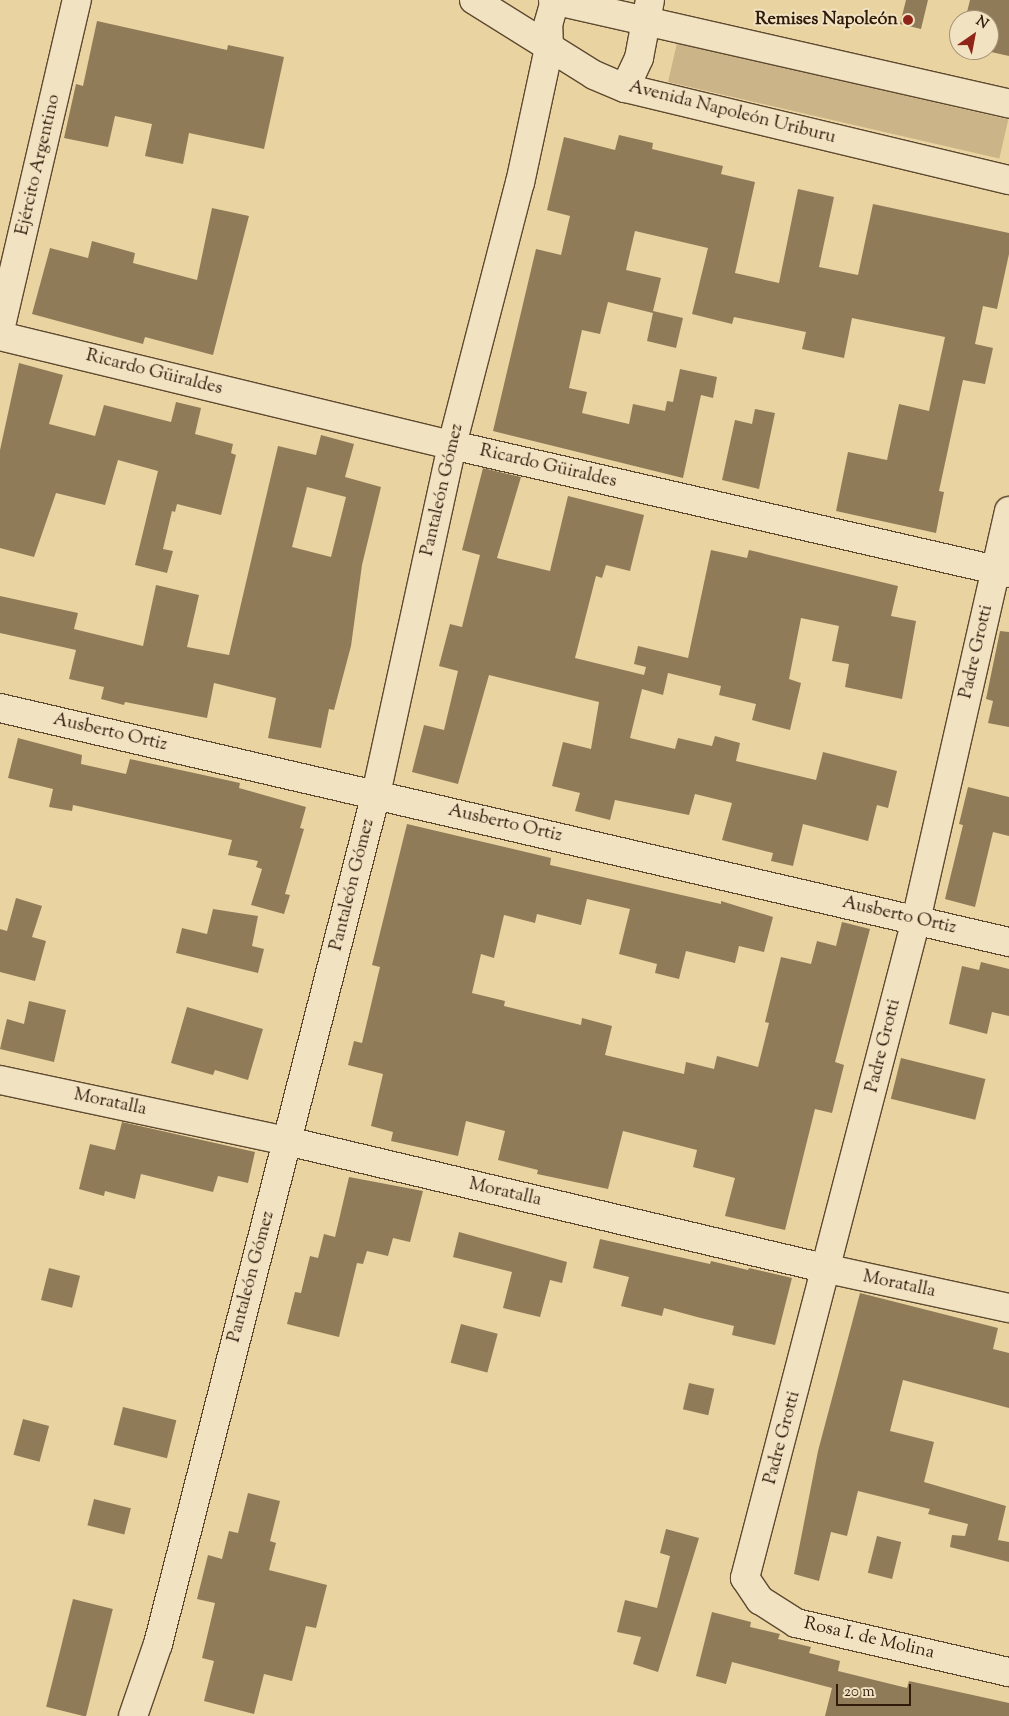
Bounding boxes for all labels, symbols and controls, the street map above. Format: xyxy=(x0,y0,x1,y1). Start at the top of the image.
place label: Remises Napoleón xyxy=(755,9,898,31)
north arrow xyxy=(949,10,999,60)
text: N xyxy=(971,12,992,35)
marker: Remises Napoleón xyxy=(902,14,914,26)
street label: Avenida Napoleón Uriburu xyxy=(626,77,838,149)
street label: Ejército Argentino xyxy=(12,92,66,238)
street label: Ricardo Güiraldes xyxy=(83,346,225,400)
street label: Pantaleón Gómez xyxy=(417,422,469,558)
street label: Ricardo Güiraldes xyxy=(477,441,619,493)
street label: Padre Grotti xyxy=(956,603,998,701)
street label: Ausberto Ortiz xyxy=(51,709,169,757)
street label: Ausberto Ortiz xyxy=(446,800,564,848)
street label: Pantaleón Gómez xyxy=(326,817,380,953)
street label: Ausberto Ortiz xyxy=(840,892,958,940)
street label: Padre Grotti xyxy=(862,997,906,1095)
street label: Moratalla xyxy=(72,1085,148,1121)
street label: Moratalla xyxy=(467,1174,543,1212)
street label: Pantaleón Gómez xyxy=(224,1209,280,1345)
street label: Moratalla xyxy=(861,1267,937,1303)
street label: Padre Grotti xyxy=(760,1389,806,1487)
street label: Rosa I. de Molina xyxy=(802,1614,936,1664)
scale bar xyxy=(839,1674,914,1706)
text: 20 m xyxy=(844,1682,875,1703)

